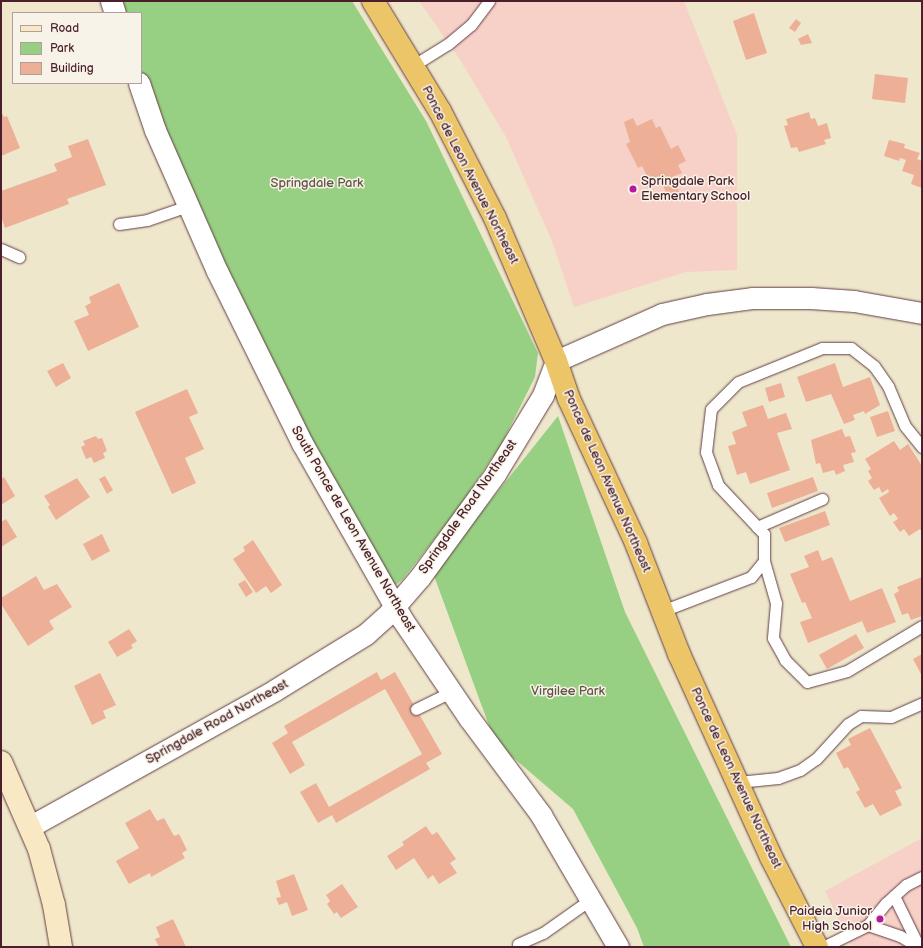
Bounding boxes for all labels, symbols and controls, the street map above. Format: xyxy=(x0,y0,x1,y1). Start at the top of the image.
legend xyxy=(12,12,142,84)
text: Road xyxy=(50,21,79,36)
text: Park xyxy=(50,41,74,56)
text: Building xyxy=(50,61,94,76)
street label: Ponce de Leon Avenue Northeast xyxy=(418,83,522,267)
place label: Springdale Park Elementary School xyxy=(641,174,751,205)
park label: Springdale Park xyxy=(271,175,363,191)
marker: Springdale Park Elementary School xyxy=(628,184,638,194)
street label: Ponce de Leon Avenue Northeast xyxy=(560,387,654,575)
street label: South Ponce de Leon Avenue Northeast xyxy=(287,423,419,635)
street label: Springdale Road Northeast xyxy=(416,437,520,577)
street label: Springdale Road Northeast xyxy=(143,676,291,768)
park label: Virgilee Park xyxy=(531,683,605,699)
street label: Ponce de Leon Avenue Northeast xyxy=(687,685,785,871)
place label: Paideia Junior High School xyxy=(788,904,872,935)
marker: Paideia Junior High School xyxy=(875,914,885,924)

